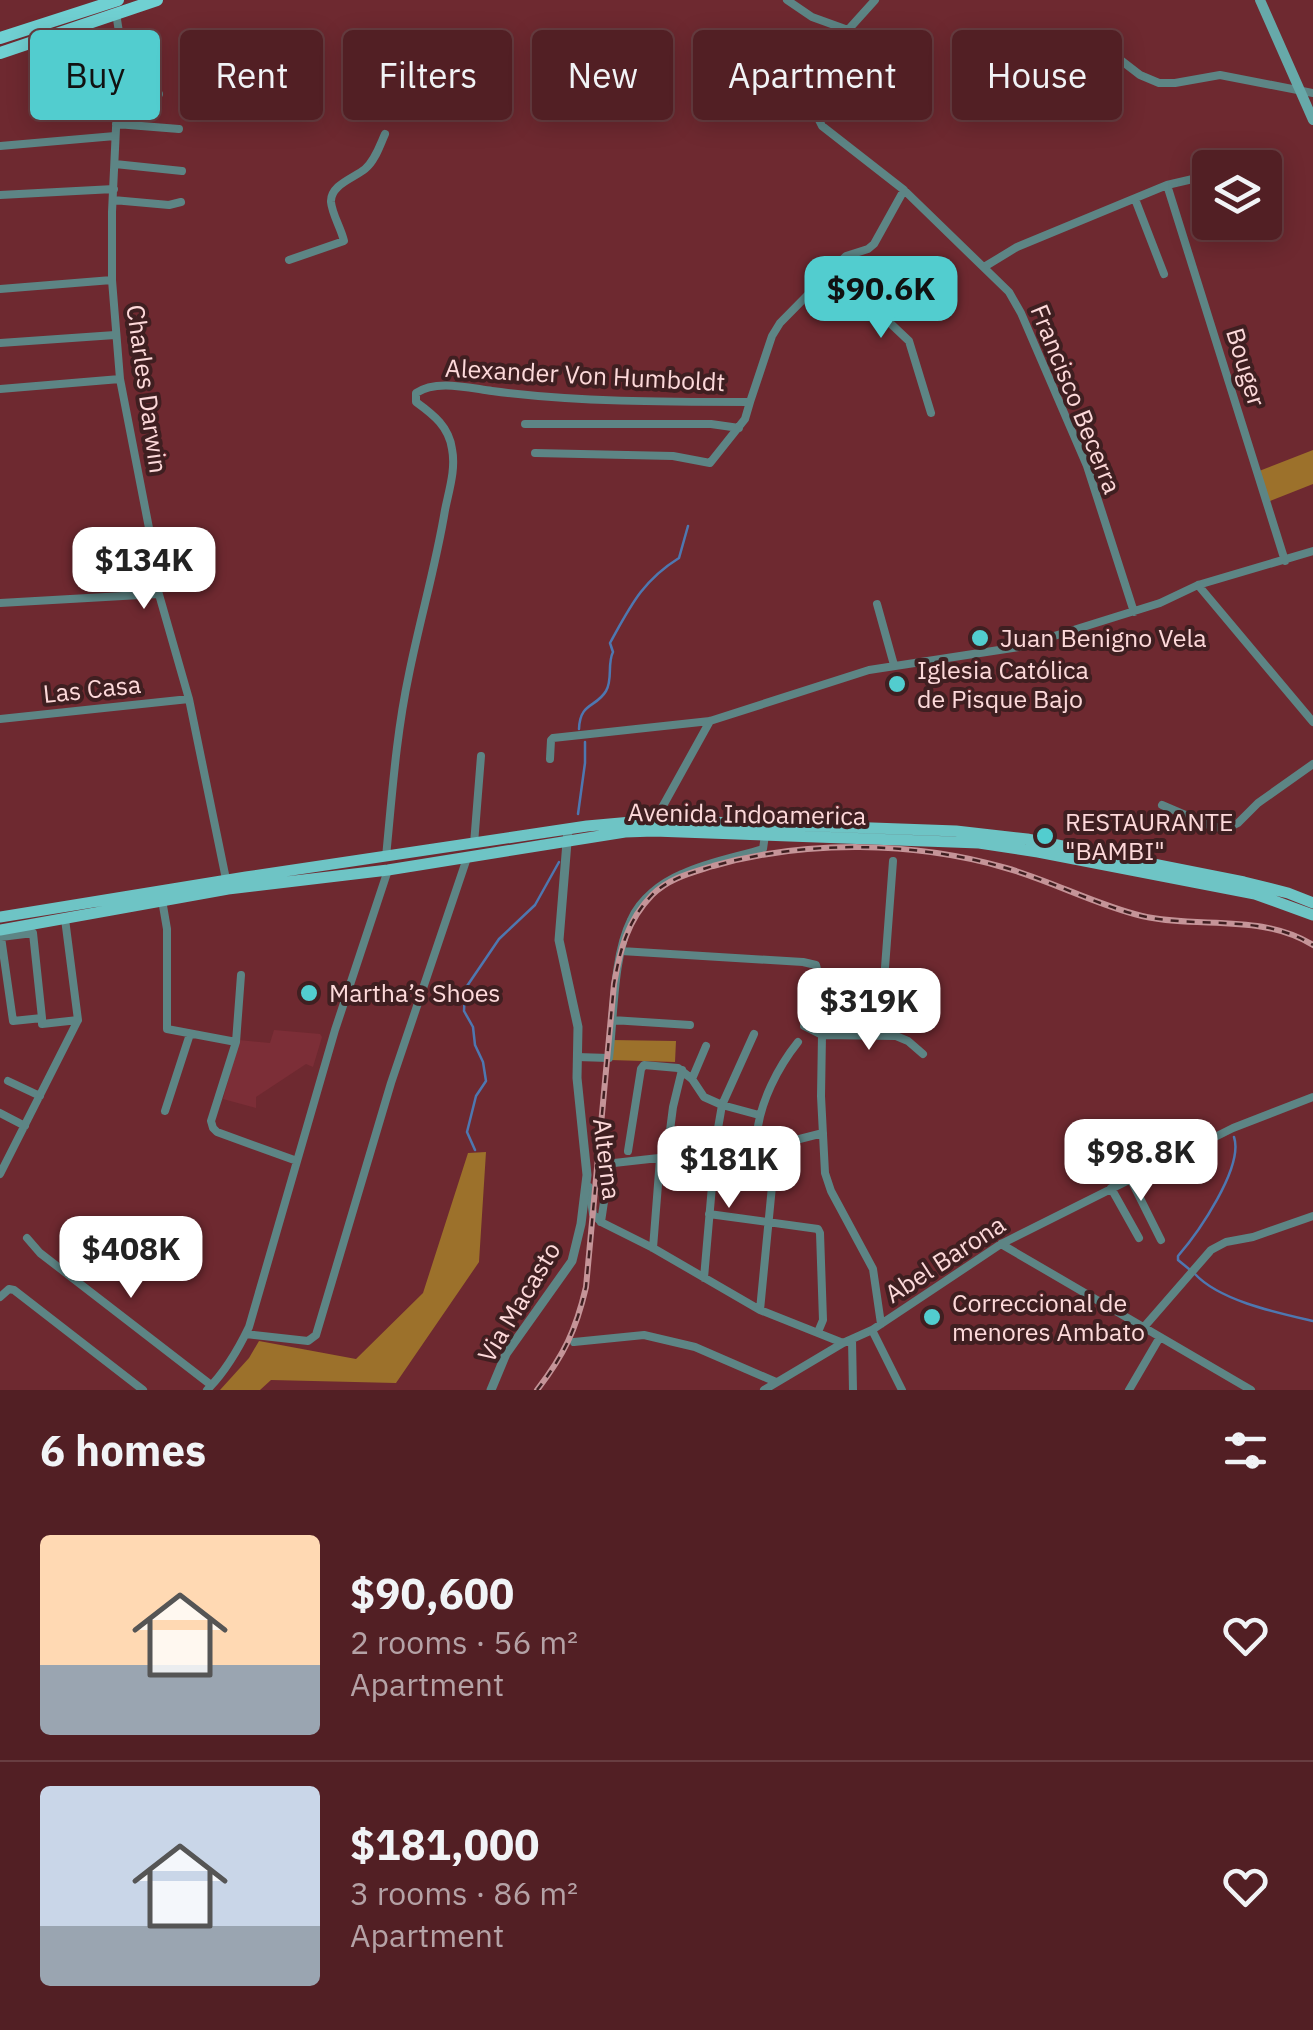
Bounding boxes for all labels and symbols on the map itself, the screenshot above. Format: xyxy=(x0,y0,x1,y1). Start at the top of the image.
pin: $90.6K xyxy=(800,256,962,341)
street label: Francisco Becerra xyxy=(1023,299,1129,498)
street label: Charles Darwin xyxy=(119,302,176,475)
street label: Bouger xyxy=(1219,324,1274,410)
street label: Alexander Von Humboldt xyxy=(444,351,726,398)
pin: $134K xyxy=(74,527,214,612)
place label: Juan Benigno Vela xyxy=(1000,621,1207,654)
marker: Juan Benigno Vela xyxy=(969,627,991,649)
place label: Iglesia Católica de Pisque Bajo xyxy=(917,653,1089,715)
street label: Las Casa xyxy=(41,667,143,710)
marker: Iglesia Católica de Pisque Bajo xyxy=(886,673,908,695)
street label: Avenida Indoamerica xyxy=(627,795,867,832)
place label: RESTAURANTE "BAMBI" xyxy=(1065,805,1234,867)
marker: RESTAURANTE "BAMBI" xyxy=(1034,825,1056,847)
pin: $319K xyxy=(799,968,939,1053)
place label: Martha’s Shoes xyxy=(329,976,501,1009)
marker: Martha’s Shoes xyxy=(298,982,320,1004)
street label: Alterna xyxy=(586,1116,629,1202)
pin: $98.8K xyxy=(1060,1119,1222,1204)
pin: $181K xyxy=(659,1126,799,1211)
street label: Abel Barona xyxy=(878,1207,1011,1310)
pin: $408K xyxy=(61,1216,201,1301)
street label: Via Macasto xyxy=(470,1235,567,1368)
place label: Correccional de menores Ambato xyxy=(952,1286,1145,1348)
marker: Correccional de menores Ambato xyxy=(921,1306,943,1328)

